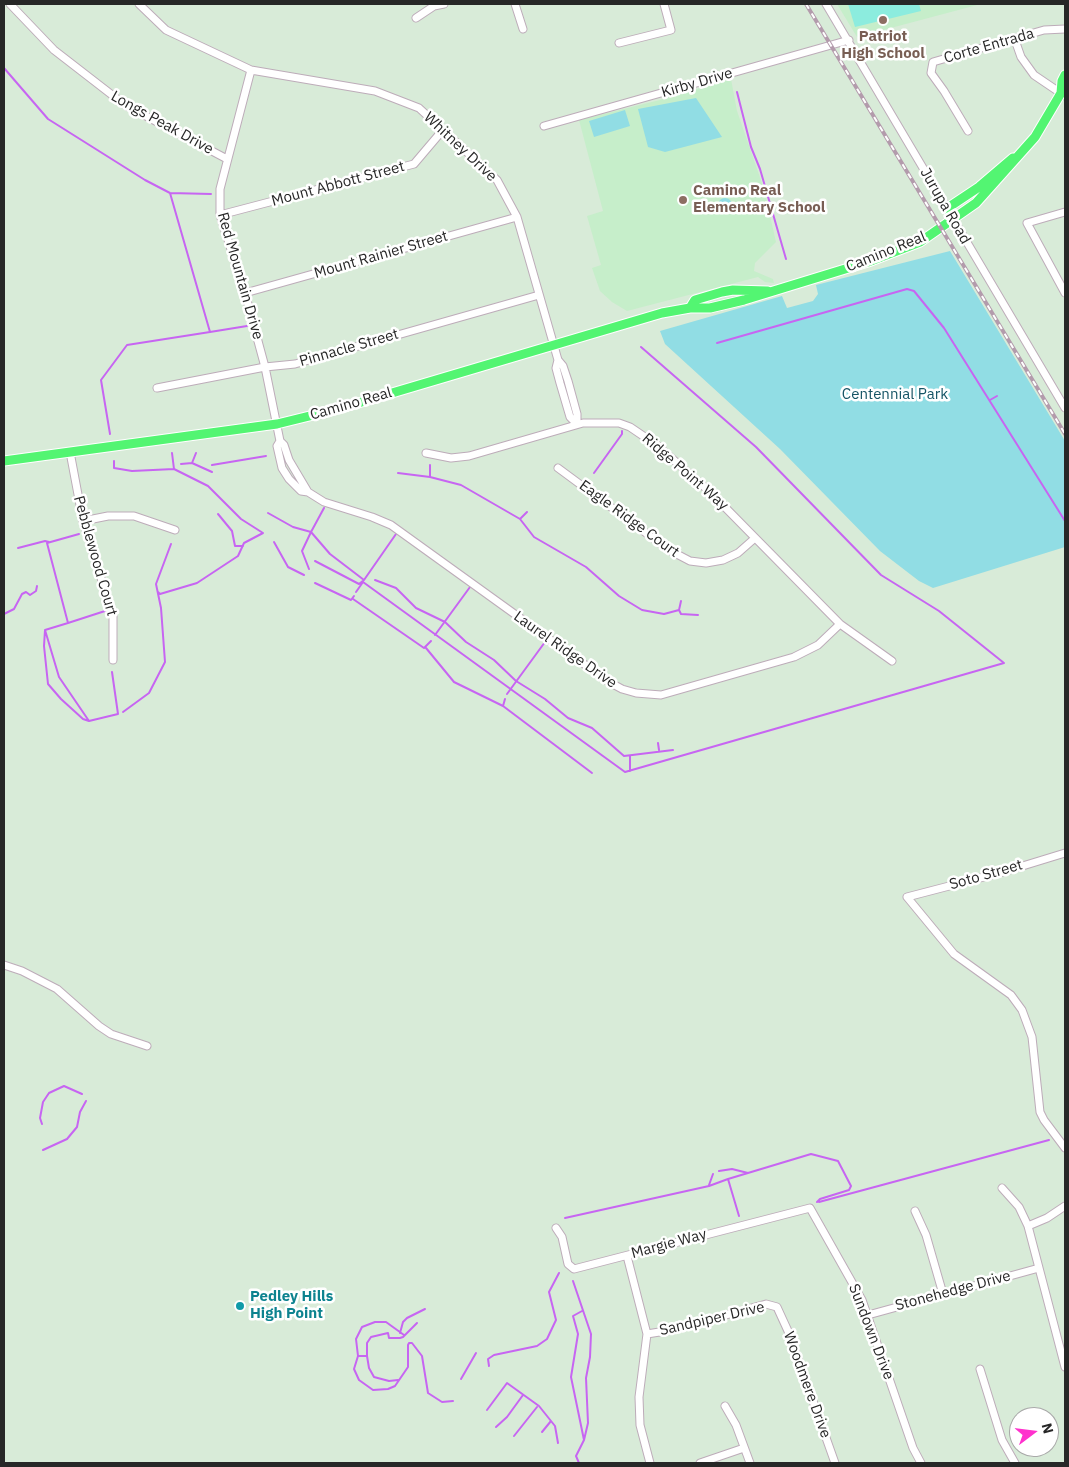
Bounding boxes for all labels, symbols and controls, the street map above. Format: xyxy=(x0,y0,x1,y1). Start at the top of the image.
marker: Patriot High School xyxy=(877,14,889,26)
street label: Corte Entrada xyxy=(942,25,1036,67)
place label: Patriot High School xyxy=(841,28,925,63)
street label: Kirby Drive xyxy=(659,64,735,102)
street label: Longs Peak Drive xyxy=(108,87,216,159)
street label: Whitney Drive xyxy=(420,109,500,185)
street label: Mount Abbott Street xyxy=(270,158,406,210)
street label: Jurupa Road xyxy=(916,165,974,247)
place label: Camino Real Elementary School xyxy=(693,182,825,217)
marker: Camino Real Elementary School xyxy=(677,194,689,206)
street label: Red Mountain Drive xyxy=(213,210,267,342)
street label: Mount Rainier Street xyxy=(312,227,450,283)
street label: Camino Real xyxy=(844,228,928,276)
street label: Pinnacle Street xyxy=(297,325,401,371)
street label: Camino Real xyxy=(308,384,394,424)
park label: Centennial Park xyxy=(842,386,948,404)
street label: Ridge Point Way xyxy=(638,430,732,514)
street label: Eagle Ridge Court xyxy=(575,477,683,561)
street label: Pebblewood Court xyxy=(69,494,121,618)
street label: Laurel Ridge Drive xyxy=(510,608,620,692)
street label: Soto Street xyxy=(947,856,1025,894)
street label: Margie Way xyxy=(629,1225,709,1263)
street label: Stonehedge Drive xyxy=(893,1267,1013,1315)
street label: Sundown Drive xyxy=(844,1282,898,1382)
place label: Pedley Hills High Point xyxy=(250,1288,333,1323)
street label: Sandpiper Drive xyxy=(658,1298,766,1340)
marker: Pedley Hills High Point xyxy=(234,1300,246,1312)
street label: Woodmere Drive xyxy=(779,1329,835,1441)
north arrow xyxy=(1009,1407,1059,1457)
text: N xyxy=(1038,1421,1058,1436)

